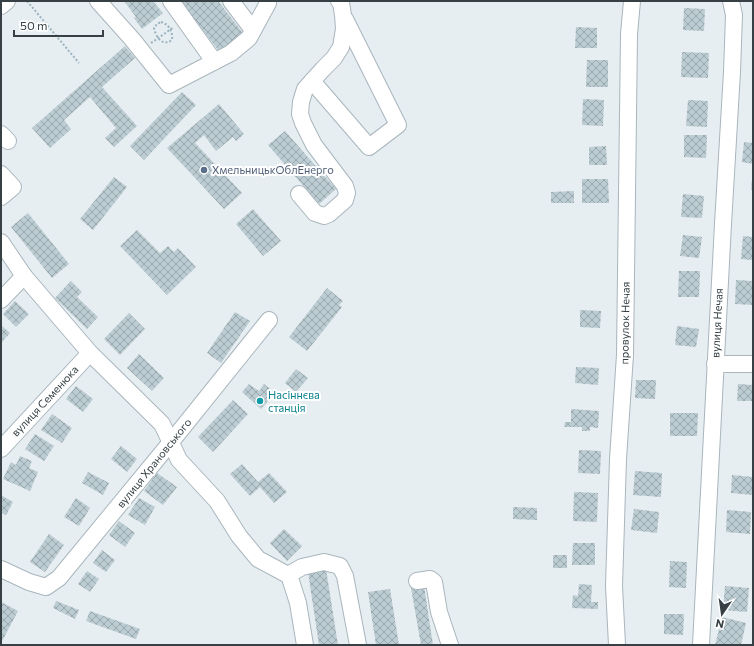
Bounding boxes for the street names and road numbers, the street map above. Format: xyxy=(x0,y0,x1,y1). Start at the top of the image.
street label: провулок Нечая xyxy=(617,282,632,364)
street label: вулиця Нечая xyxy=(708,288,725,358)
street label: вулиця Семенюка xyxy=(9,363,81,439)
street label: вулиця Храновського xyxy=(114,415,194,510)

